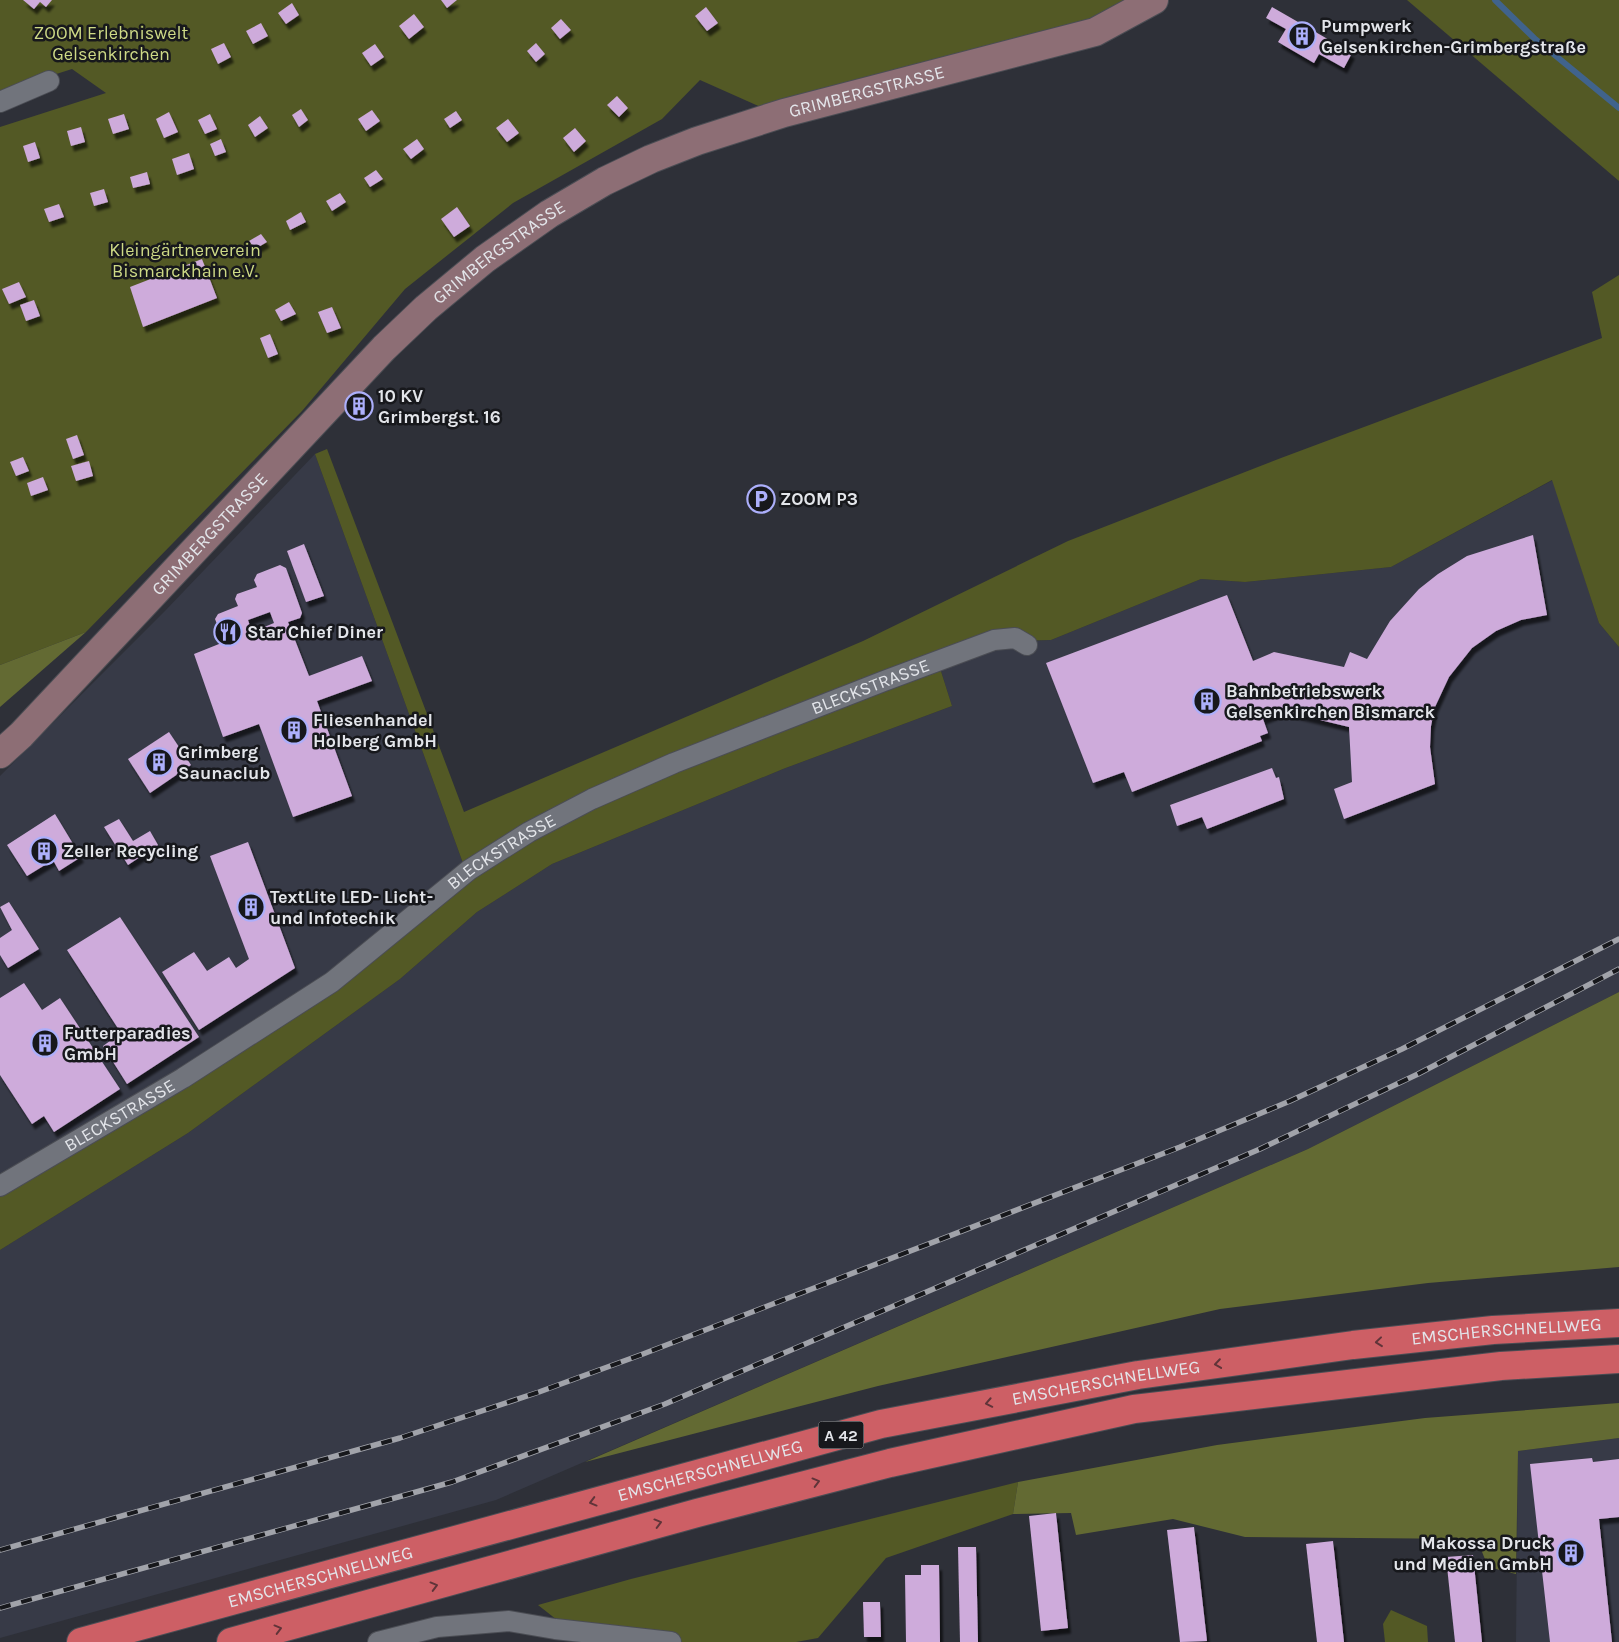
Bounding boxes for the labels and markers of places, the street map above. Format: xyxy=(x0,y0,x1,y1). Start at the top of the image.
place label: Pumpwerk Gelsenkirchen-Grimbergstraße xyxy=(1321,15,1586,58)
building icon: Pumpwerk Gelsenkirchen-Grimbergstraße xyxy=(1287,21,1317,51)
place label: 10 KV Grimbergst. 16 xyxy=(378,385,501,428)
building icon: 10 KV Grimbergst. 16 xyxy=(344,391,374,421)
parking icon: ZOOM P3 xyxy=(746,484,776,514)
place label: ZOOM P3 xyxy=(780,488,858,510)
restaurant icon: Star Chief Diner xyxy=(213,617,243,647)
place label: Star Chief Diner xyxy=(247,621,383,643)
place label: Bahnbetriebswerk Gelsenkirchen Bismarck xyxy=(1226,680,1435,723)
building icon: Bahnbetriebswerk Gelsenkirchen Bismarck xyxy=(1192,686,1222,716)
place label: Fliesenhandel Holberg GmbH xyxy=(313,709,437,752)
building icon: Fliesenhandel Holberg GmbH xyxy=(279,715,309,745)
place label: Grimberg Saunaclub xyxy=(178,741,270,784)
building icon: Grimberg Saunaclub xyxy=(144,747,174,777)
building icon: Zeller Recycling xyxy=(29,836,59,866)
place label: Zeller Recycling xyxy=(63,840,199,862)
place label: TextLite LED- Licht- und Infotechik xyxy=(270,886,433,929)
building icon: TextLite LED- Licht- und Infotechik xyxy=(236,892,266,922)
place label: Futterparadies GmbH xyxy=(64,1022,191,1065)
building icon: Futterparadies GmbH xyxy=(30,1028,60,1058)
place label: Makossa Druck und Medien GmbH xyxy=(1393,1532,1552,1575)
building icon: Makossa Druck und Medien GmbH xyxy=(1556,1538,1586,1568)

